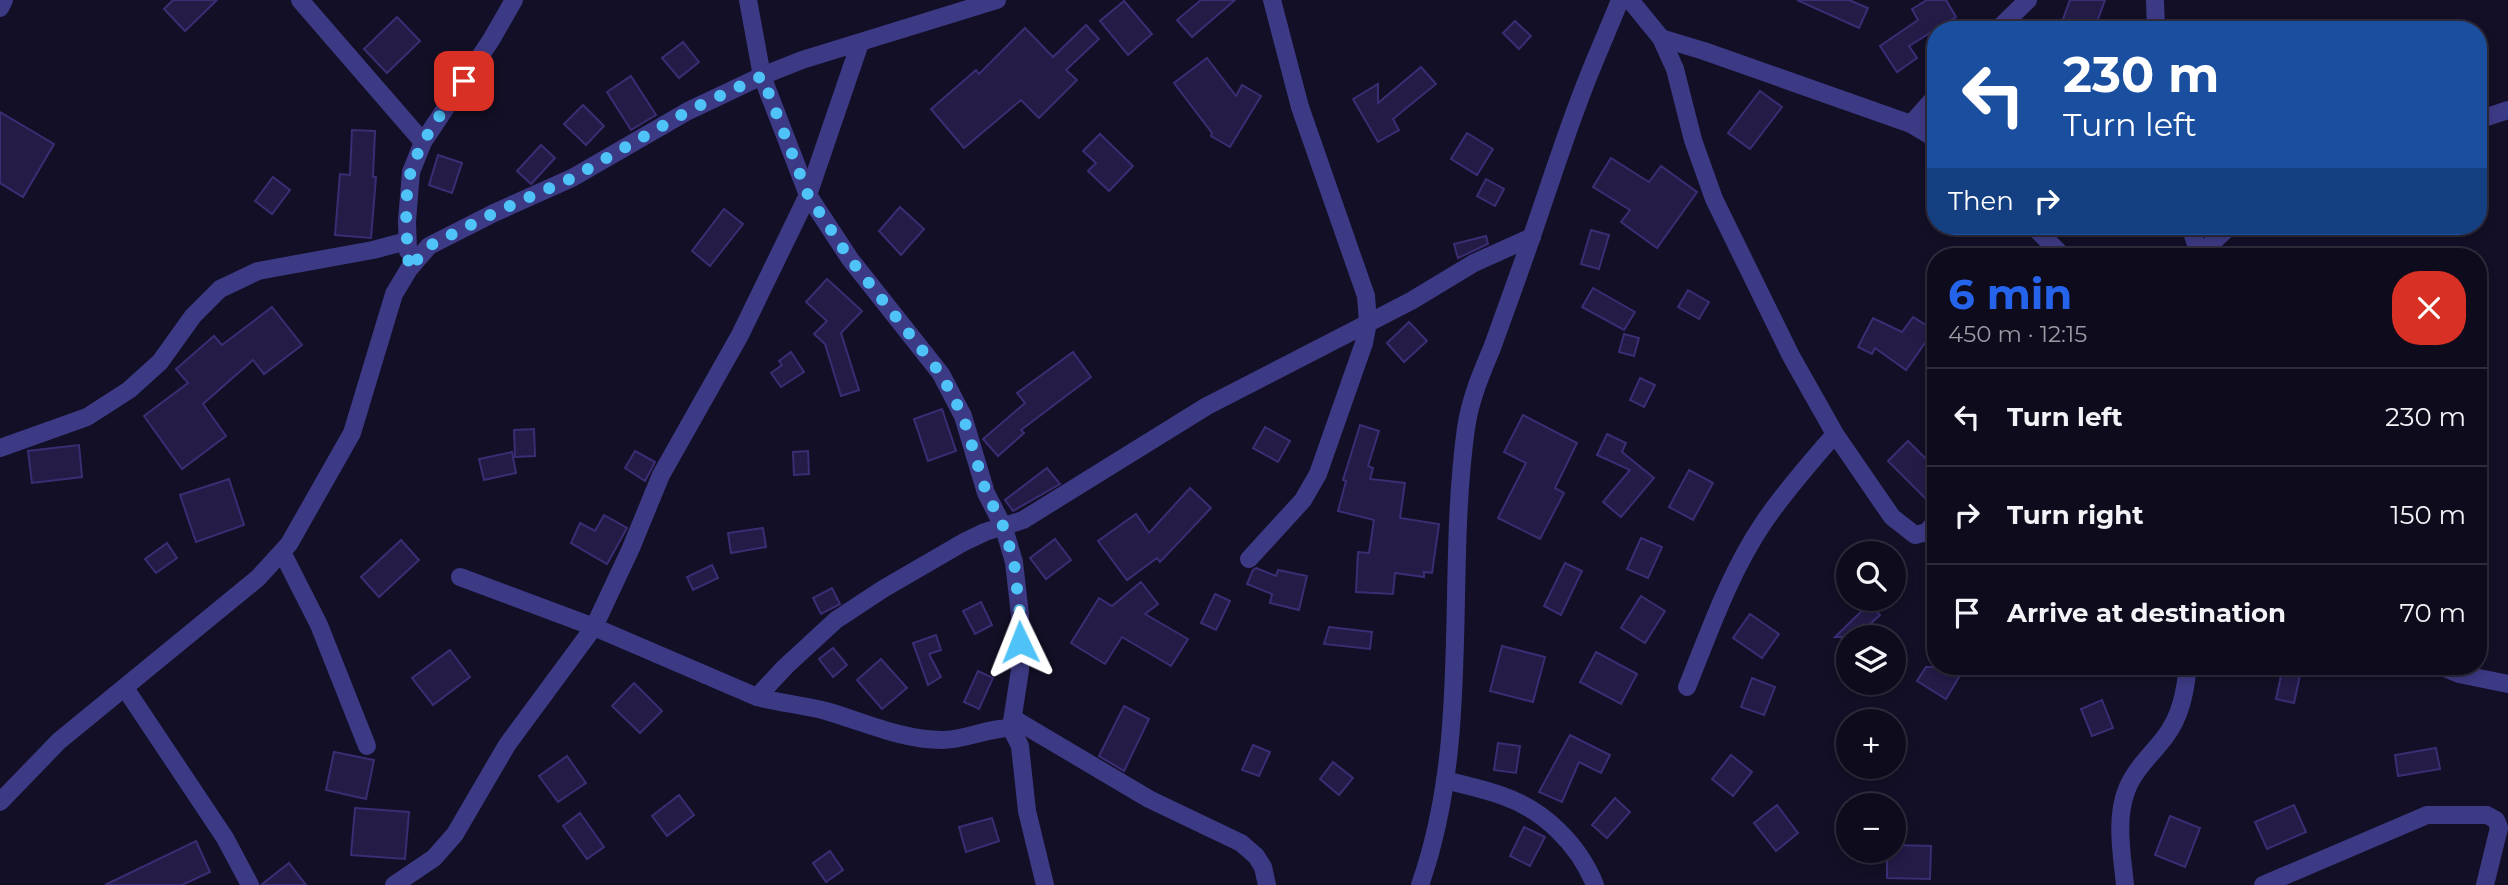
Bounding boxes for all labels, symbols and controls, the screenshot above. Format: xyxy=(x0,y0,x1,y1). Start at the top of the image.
text: 230 m xyxy=(2063,45,2219,104)
icon: left xyxy=(1948,49,2039,140)
pin xyxy=(434,51,494,111)
icon: arrive xyxy=(445,62,483,100)
text: Turn left xyxy=(2063,105,2197,144)
icon: right xyxy=(2028,182,2066,220)
text: Then xyxy=(1948,185,2014,217)
text: 6 min xyxy=(1948,268,2072,320)
button: close xyxy=(2392,271,2466,345)
text: 450 m · 12:15 xyxy=(1948,320,2087,348)
icon: left xyxy=(1948,398,1986,436)
text: Turn left xyxy=(2007,401,2123,433)
text: 230 m xyxy=(2385,401,2466,433)
icon: right xyxy=(1948,496,1986,534)
text: Turn right xyxy=(2007,499,2143,531)
text: 150 m xyxy=(2390,499,2466,531)
map controls xyxy=(1836,541,1906,863)
button: search xyxy=(1836,541,1906,611)
icon: arrive xyxy=(1948,594,1986,632)
text: Arrive at destination xyxy=(2007,597,2286,629)
text: 70 m xyxy=(2400,597,2466,629)
position arrow xyxy=(983,605,1057,679)
button: layers xyxy=(1836,625,1906,695)
button: + xyxy=(1836,709,1906,779)
button: − xyxy=(1836,793,1906,863)

